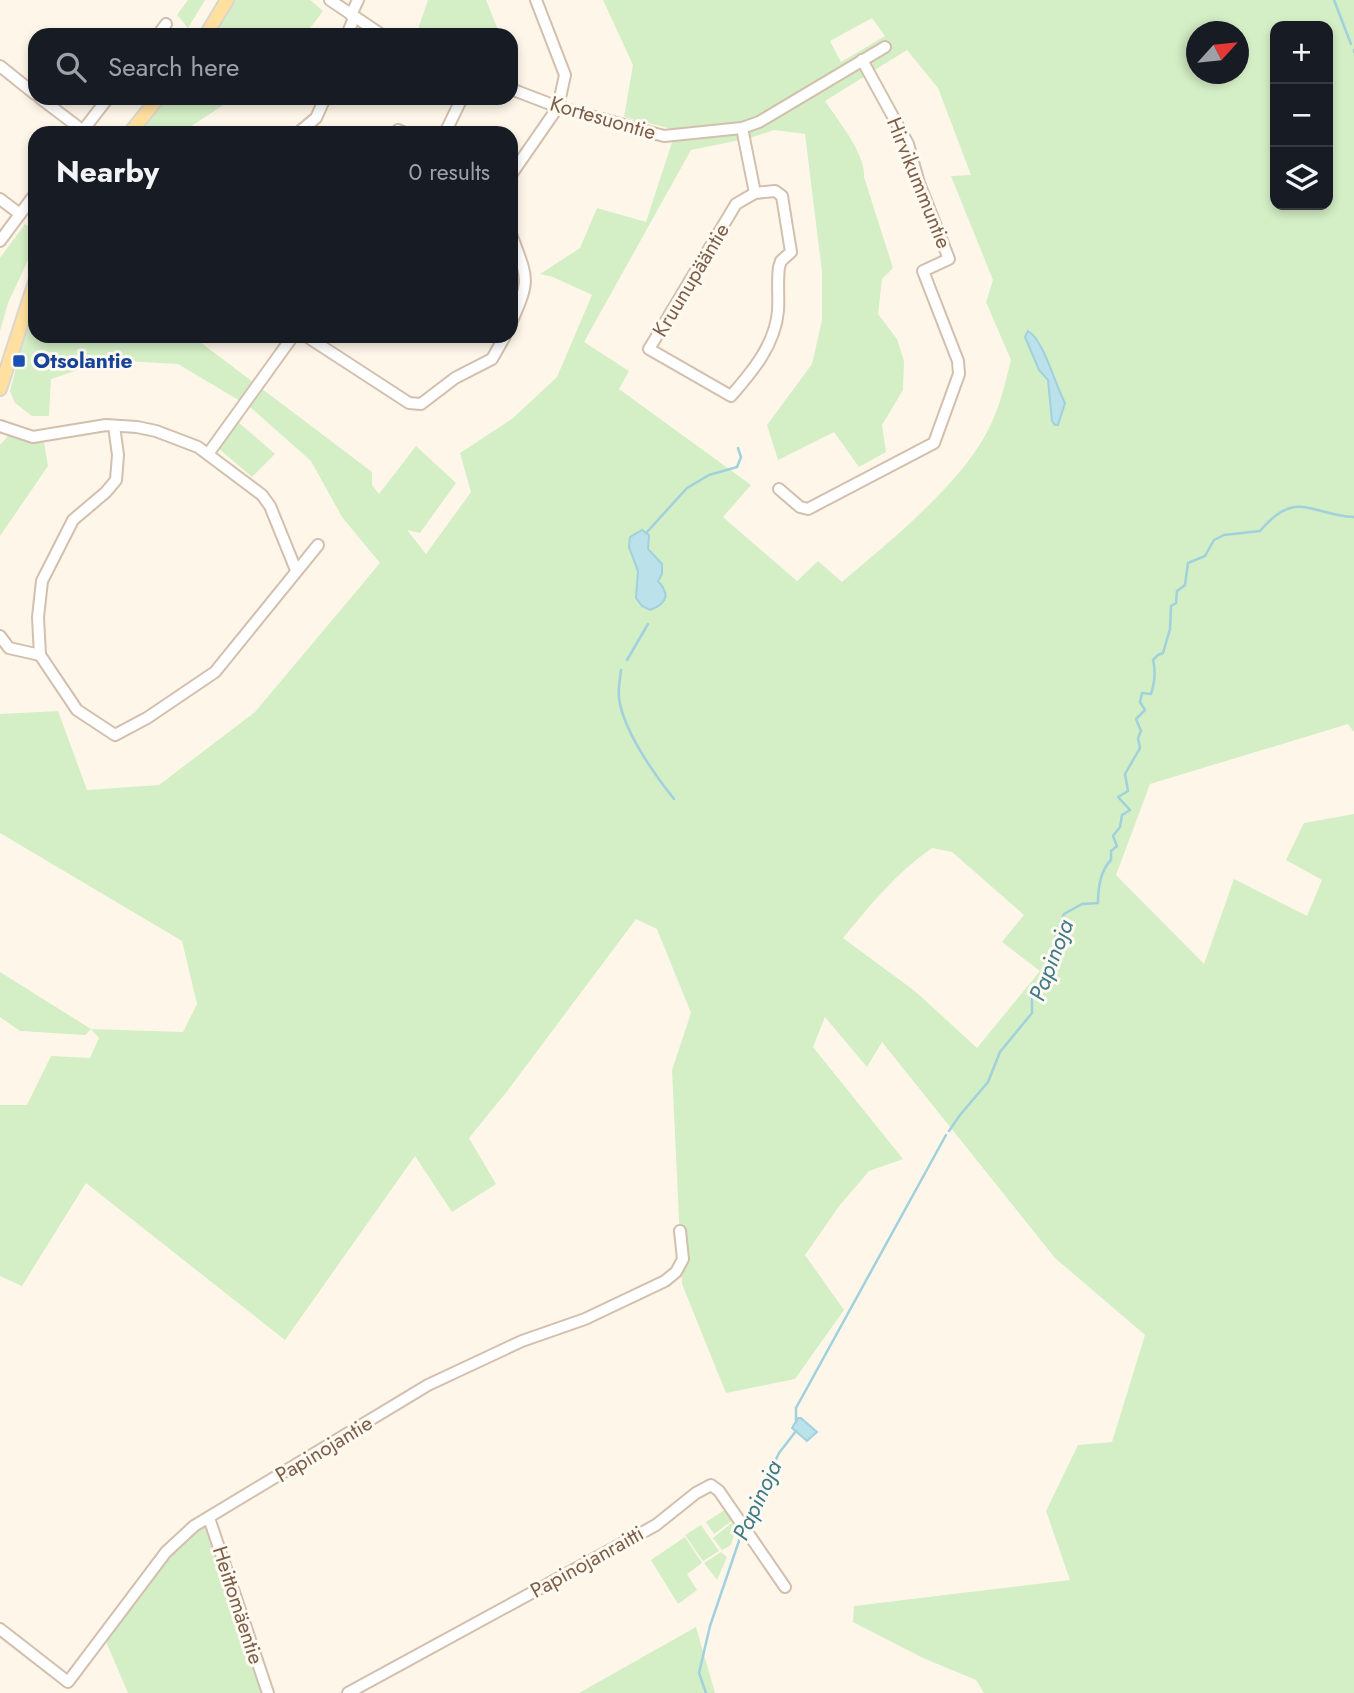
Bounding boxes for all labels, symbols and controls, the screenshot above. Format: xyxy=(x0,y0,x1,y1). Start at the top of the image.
north arrow xyxy=(1186,21,1249,84)
map controls xyxy=(1270,21,1333,210)
button: + xyxy=(1270,21,1333,84)
search box xyxy=(28,28,518,105)
icon: search xyxy=(52,48,90,86)
text: Search here xyxy=(108,48,240,86)
button: − xyxy=(1270,84,1333,147)
street label: Kortesuontie xyxy=(546,89,660,147)
street label: Hirvikummuntie xyxy=(879,113,959,253)
button: layers xyxy=(1270,147,1333,210)
text: Nearby xyxy=(56,150,159,193)
text: 0 results xyxy=(408,155,490,189)
street label: Kruunupääntie xyxy=(645,217,737,343)
place label: Otsolantie xyxy=(33,346,132,376)
marker: Otsolantie xyxy=(11,353,27,369)
water label: Papinoja xyxy=(1020,914,1082,1006)
street label: Papinojantie xyxy=(270,1408,378,1490)
water label: Papinoja xyxy=(724,1454,790,1546)
street label: Papinojanraitti xyxy=(525,1518,649,1606)
street label: Heittomäentie xyxy=(205,1542,271,1668)

